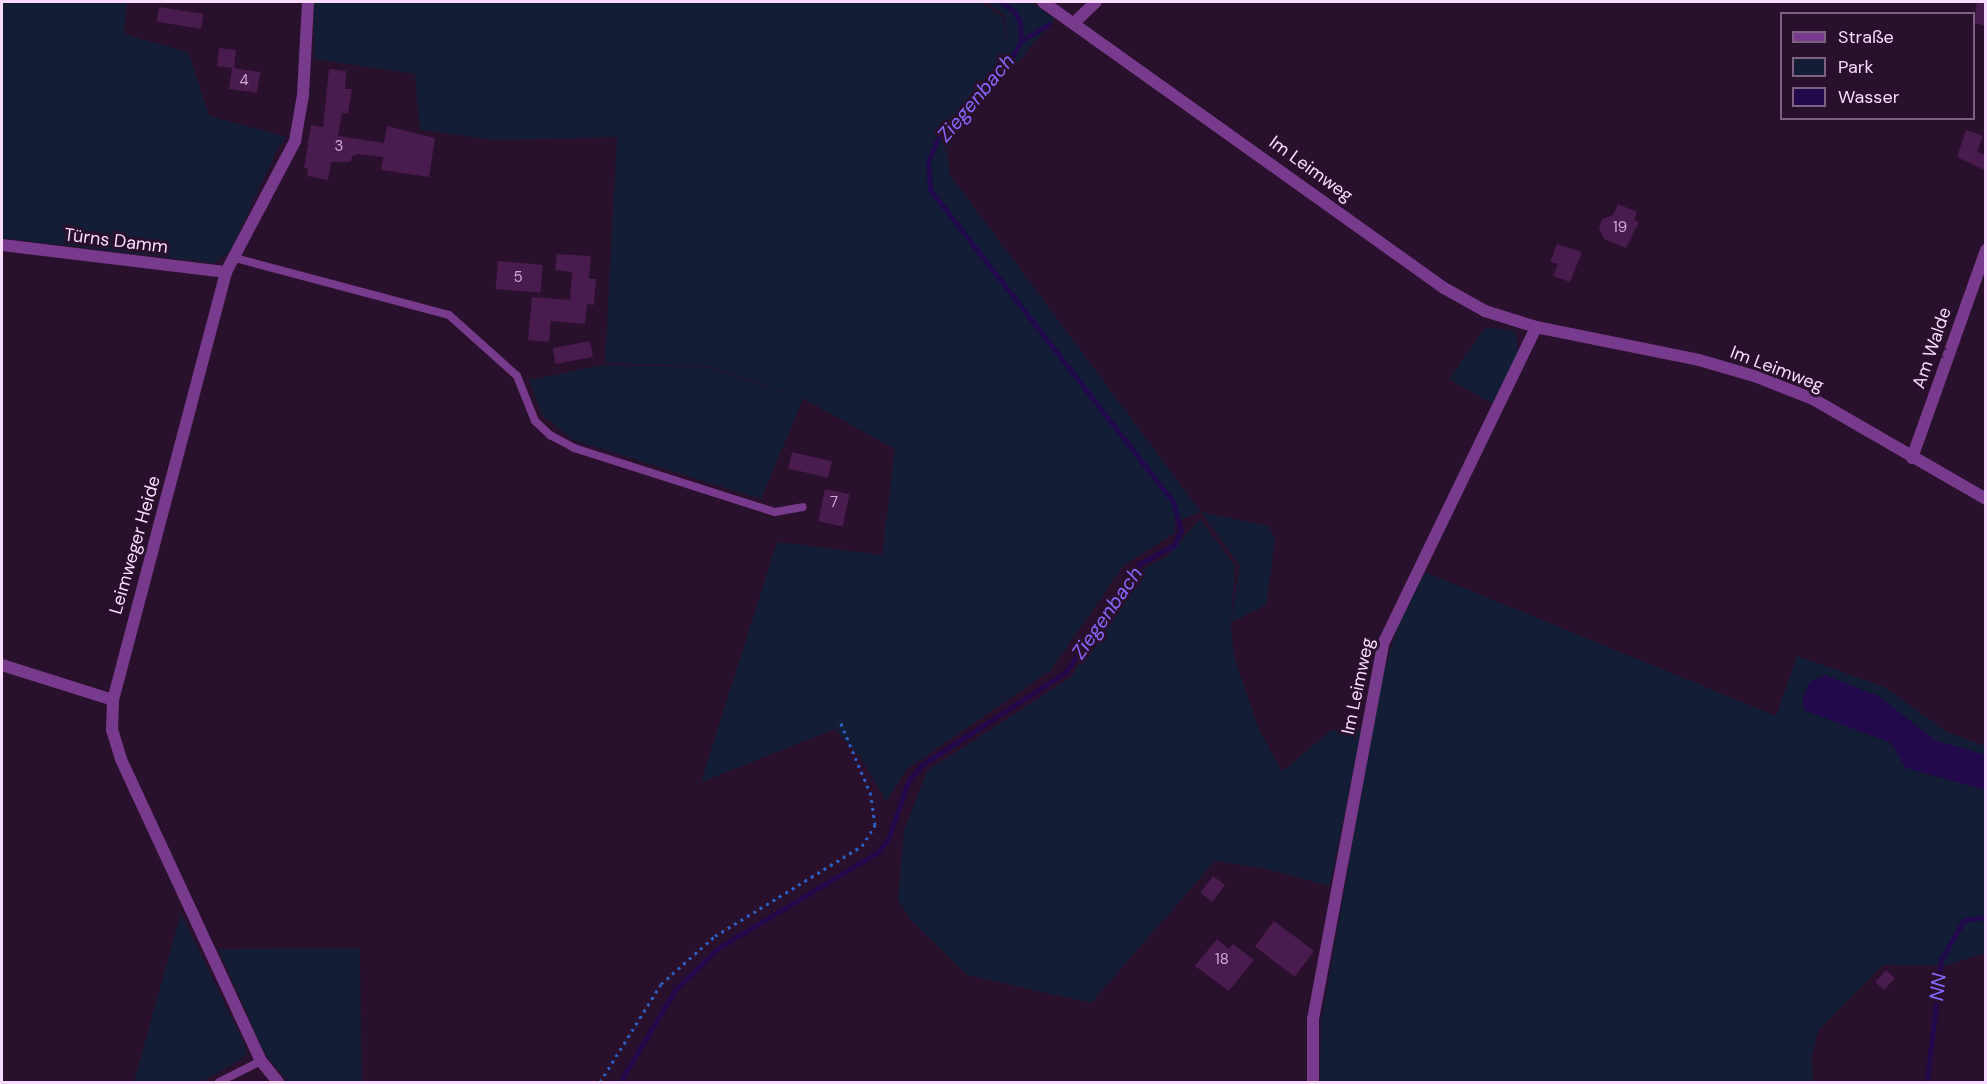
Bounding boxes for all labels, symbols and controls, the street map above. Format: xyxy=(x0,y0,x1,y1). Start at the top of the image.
legend xyxy=(1780,12,1975,120)
text: Straße xyxy=(1838,25,1894,49)
water label: Ziegenbach xyxy=(932,49,1020,147)
text: Park xyxy=(1838,55,1874,79)
house number: 4 xyxy=(239,72,249,90)
text: Wasser xyxy=(1838,85,1899,109)
street label: Im Leimweg xyxy=(1265,131,1357,207)
house number: 3 xyxy=(335,138,343,156)
house number: 19 xyxy=(1613,219,1627,237)
street label: Türns Damm xyxy=(63,224,169,258)
house number: 5 xyxy=(513,269,523,287)
street label: Am Walde xyxy=(1908,304,1956,392)
street label: Im Leimweg xyxy=(1727,341,1827,397)
street label: Leimweger Heide xyxy=(105,473,165,617)
house number: 7 xyxy=(830,494,838,512)
water label: Ziegenbach xyxy=(1066,562,1148,664)
street label: Im Leimweg xyxy=(1337,636,1379,736)
house number: 18 xyxy=(1215,951,1229,969)
water label: NN xyxy=(1925,972,1951,1002)

